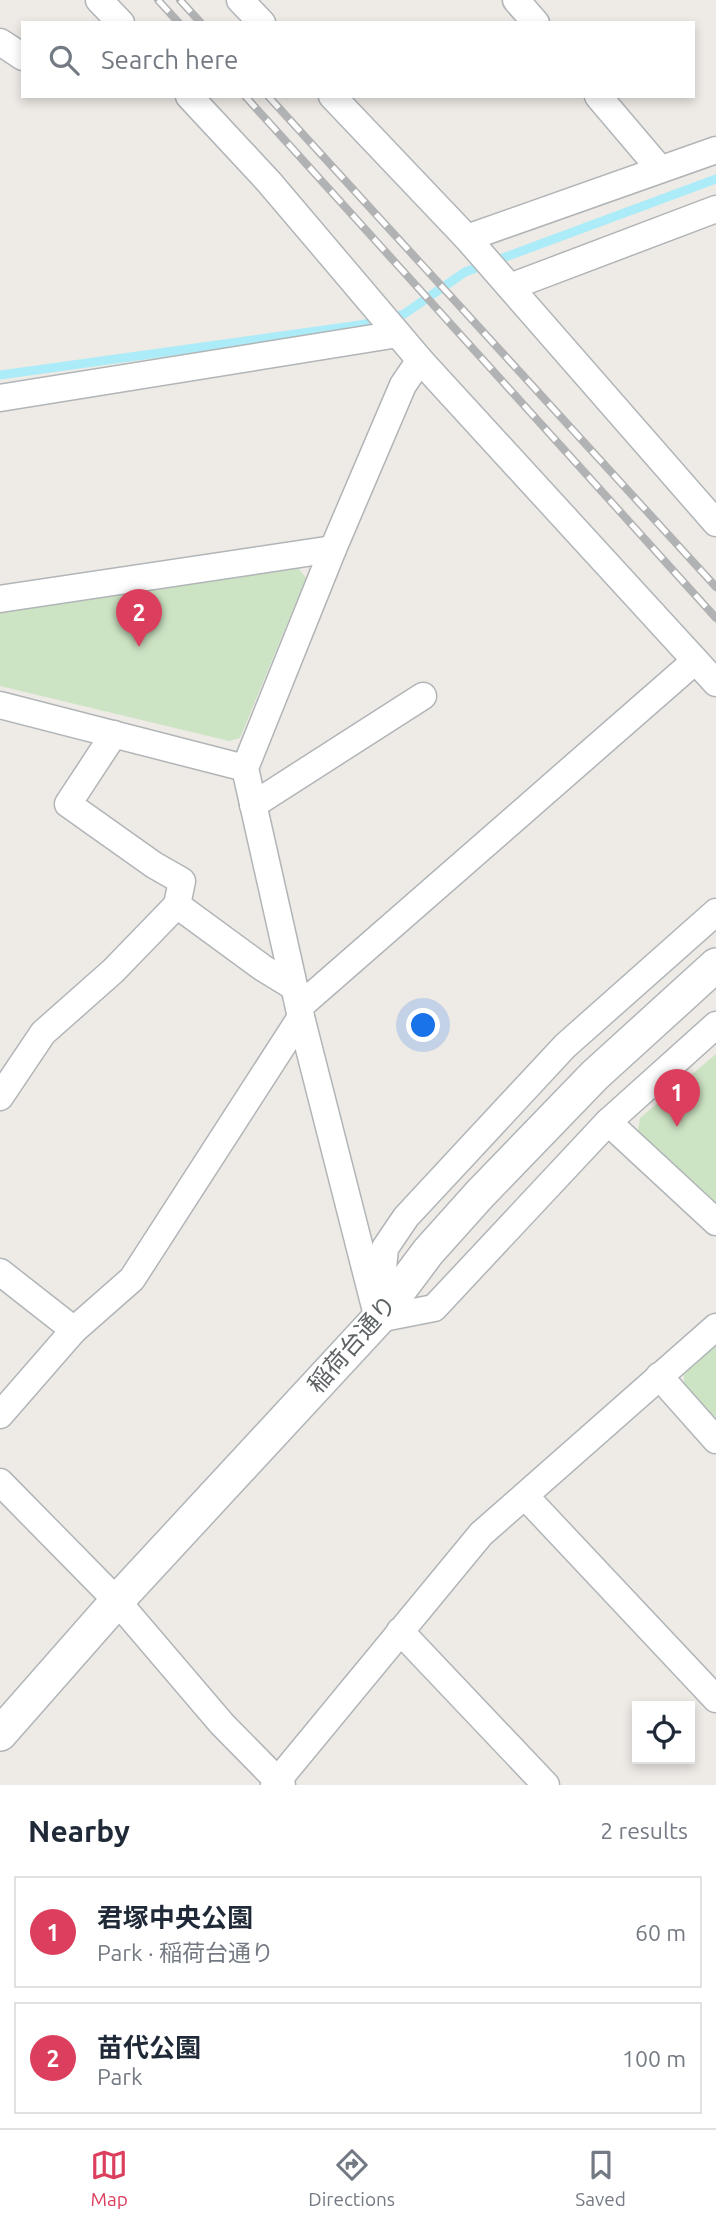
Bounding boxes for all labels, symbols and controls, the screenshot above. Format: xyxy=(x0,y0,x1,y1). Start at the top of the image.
search box xyxy=(21,21,695,98)
icon: search xyxy=(45,41,83,79)
text: Search here xyxy=(101,45,238,74)
pin: 2 xyxy=(116,589,162,647)
your location xyxy=(406,1008,440,1042)
pin: 1 xyxy=(654,1069,700,1127)
street label: 稲荷台通り xyxy=(302,1290,402,1398)
map controls xyxy=(632,1701,695,1764)
button: locate xyxy=(632,1701,695,1764)
text: Nearby xyxy=(28,1814,130,1848)
text: 2 results xyxy=(600,1818,688,1843)
text: 君塚中央公園 xyxy=(97,1903,253,1932)
text: 1 xyxy=(47,1920,59,1945)
text: 60 m xyxy=(635,1920,686,1945)
text: Park · 稲荷台通り xyxy=(97,1940,274,1965)
text: 苗代公園 xyxy=(97,2033,201,2062)
text: 2 xyxy=(47,2046,59,2071)
text: 100 m xyxy=(622,2046,686,2071)
text: Park xyxy=(97,2064,143,2089)
tab: Map xyxy=(90,2146,128,2210)
tab: Directions xyxy=(308,2146,395,2210)
tab: Saved xyxy=(575,2146,626,2210)

